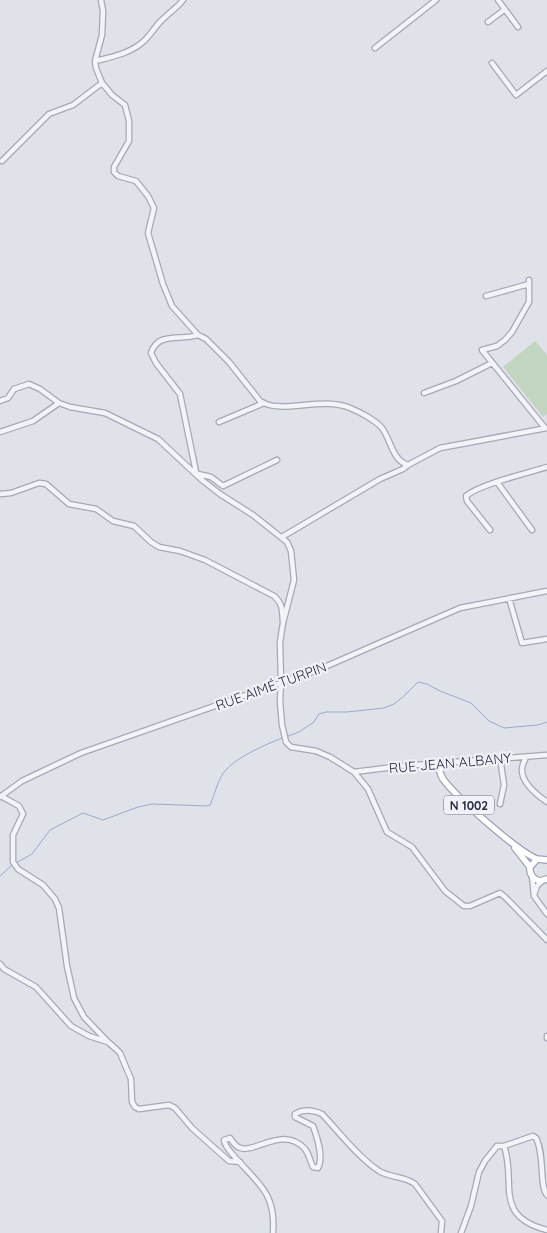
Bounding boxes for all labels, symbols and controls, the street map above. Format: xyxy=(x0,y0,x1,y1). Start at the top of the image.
street label: RUE AIMÉ TURPIN xyxy=(213,658,329,714)
street label: RUE JEAN ALBANY xyxy=(388,749,512,777)
road number: N 1002 xyxy=(444,796,494,814)

